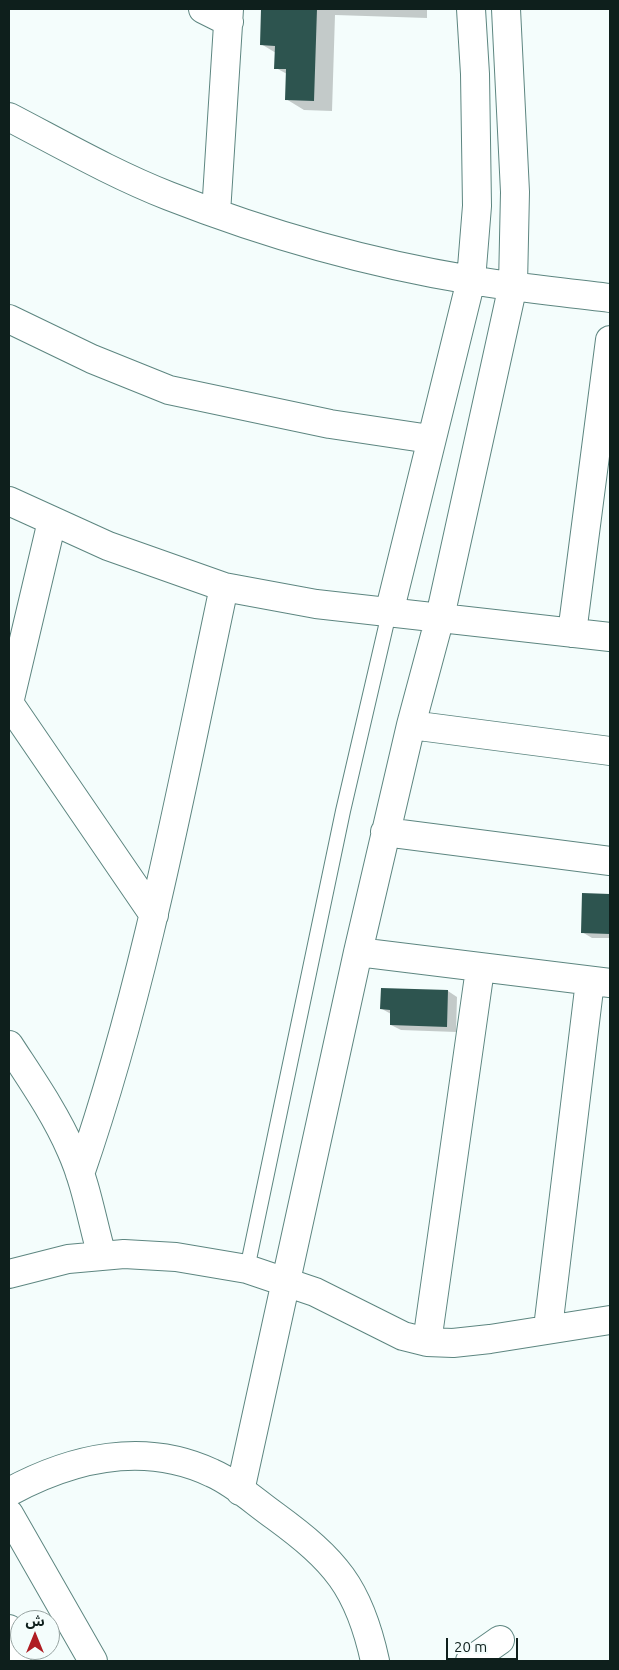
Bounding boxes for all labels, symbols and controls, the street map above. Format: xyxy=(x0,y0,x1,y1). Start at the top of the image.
north arrow xyxy=(10,1610,60,1660)
text: ش xyxy=(25,1613,45,1629)
scale bar xyxy=(449,1628,522,1660)
text: 20 m xyxy=(454,1638,487,1655)

